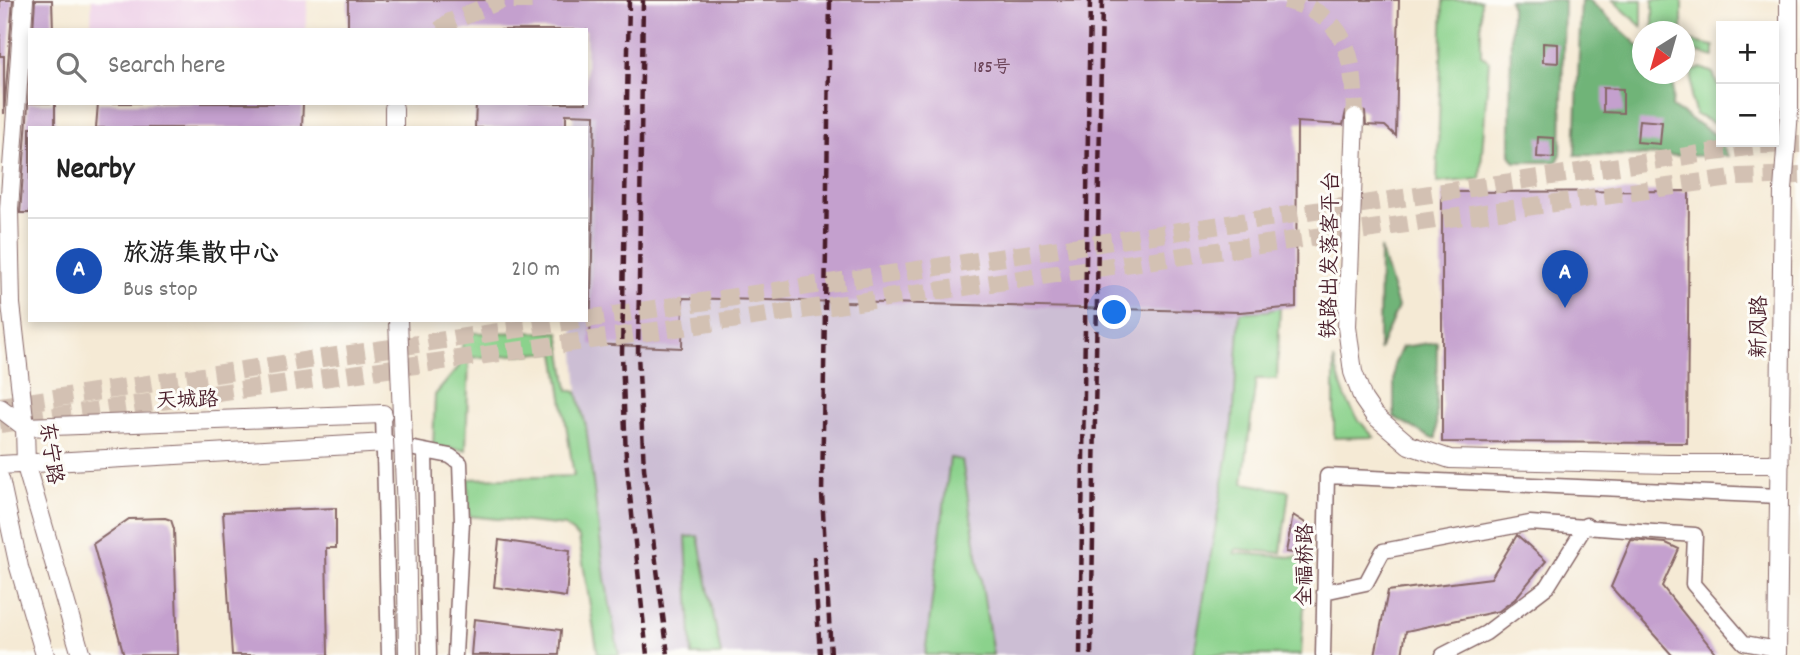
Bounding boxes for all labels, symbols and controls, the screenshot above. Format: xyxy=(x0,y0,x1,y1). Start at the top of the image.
north arrow xyxy=(1632,21,1695,84)
map controls xyxy=(1716,21,1779,147)
button: + xyxy=(1716,21,1779,84)
search box xyxy=(28,28,588,105)
icon: search xyxy=(52,48,90,86)
text: Search here xyxy=(108,48,226,85)
house number: 185号 xyxy=(973,56,1011,81)
button: − xyxy=(1716,84,1779,147)
text: Nearby xyxy=(56,150,134,193)
street label: 铁路出发落客平台 xyxy=(1316,171,1348,339)
text: 旅游集散中心 xyxy=(123,237,279,274)
pin: A xyxy=(1542,250,1588,308)
text: A xyxy=(73,254,85,287)
text: 210 m xyxy=(511,254,560,287)
text: Bus stop xyxy=(123,274,198,307)
your location xyxy=(1097,295,1131,329)
street label: 新风路 xyxy=(1745,295,1777,359)
street label: 天城路 xyxy=(155,386,219,418)
street label: 东宁路 xyxy=(30,420,68,487)
street label: 全福桥路 xyxy=(1291,523,1323,607)

